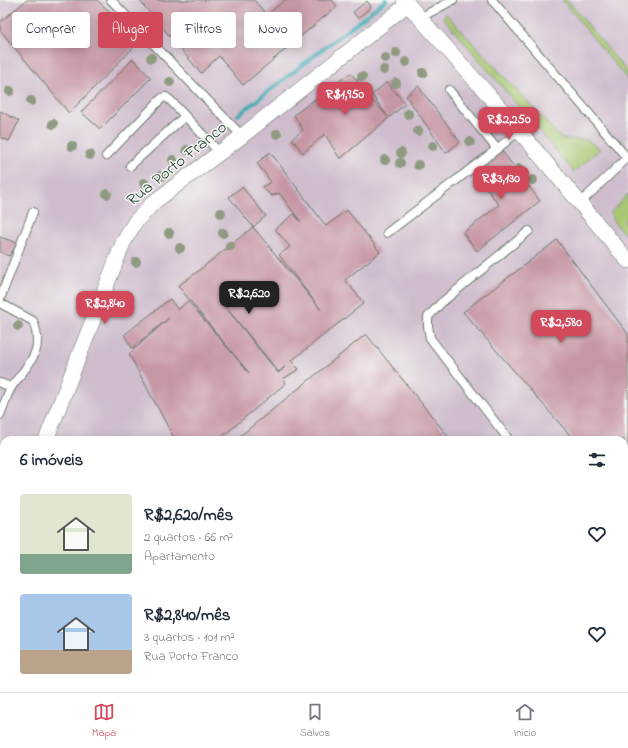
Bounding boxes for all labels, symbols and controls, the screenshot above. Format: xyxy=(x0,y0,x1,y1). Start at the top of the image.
chip: Comprar xyxy=(12,12,90,48)
chip: Alugar xyxy=(98,12,163,48)
chip: Filtros xyxy=(171,12,236,48)
chip: Novo xyxy=(244,12,302,48)
pin: R$1,950 xyxy=(308,82,382,116)
text: R$1,950 xyxy=(326,85,364,104)
pin: R$2,250 xyxy=(472,107,546,141)
text: R$2,250 xyxy=(487,110,531,129)
street label: Rua Porto Franco xyxy=(121,115,233,212)
pin: R$3,130 xyxy=(464,166,538,200)
text: R$3,130 xyxy=(482,169,520,188)
pin: R$2,620 xyxy=(212,281,286,315)
text: R$2,620 xyxy=(228,284,270,303)
pin: R$2,840 xyxy=(68,291,142,325)
text: R$2,840 xyxy=(85,294,125,313)
pin: R$2,580 xyxy=(524,310,598,344)
text: R$2,580 xyxy=(540,313,582,332)
text: 6 imóveis xyxy=(20,448,83,473)
icon: filters xyxy=(586,449,608,471)
text: R$2,620/mês xyxy=(144,503,233,528)
icon: home xyxy=(52,510,100,558)
icon: heart xyxy=(586,523,608,545)
text: 2 quartos · 66 m² xyxy=(144,528,233,547)
text: Apartamento xyxy=(144,547,215,566)
text: R$2,840/mês xyxy=(144,603,231,628)
icon: home xyxy=(52,610,100,658)
icon: heart xyxy=(586,623,608,645)
text: 3 quartos · 101 m² xyxy=(144,628,235,647)
text: Rua Porto Franco xyxy=(144,647,238,666)
tab: Mapa xyxy=(92,701,116,741)
tab: Salvos xyxy=(300,701,330,741)
tab: Início xyxy=(514,701,536,741)

